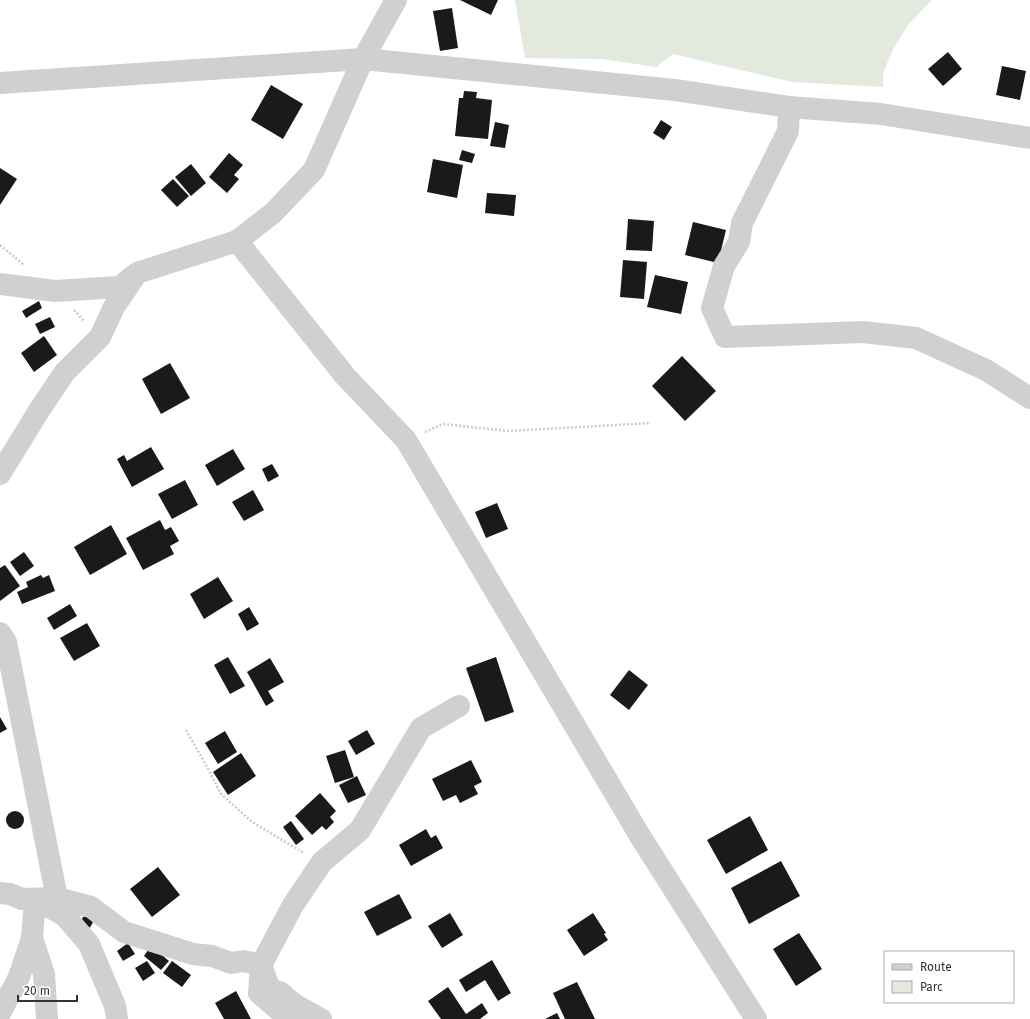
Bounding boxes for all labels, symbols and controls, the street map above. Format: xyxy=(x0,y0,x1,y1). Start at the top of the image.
legend xyxy=(884,951,1014,1003)
text: Route xyxy=(920,960,952,974)
scale bar xyxy=(18,977,77,1003)
text: Parc xyxy=(920,980,943,994)
text: 20 m xyxy=(24,984,50,998)

